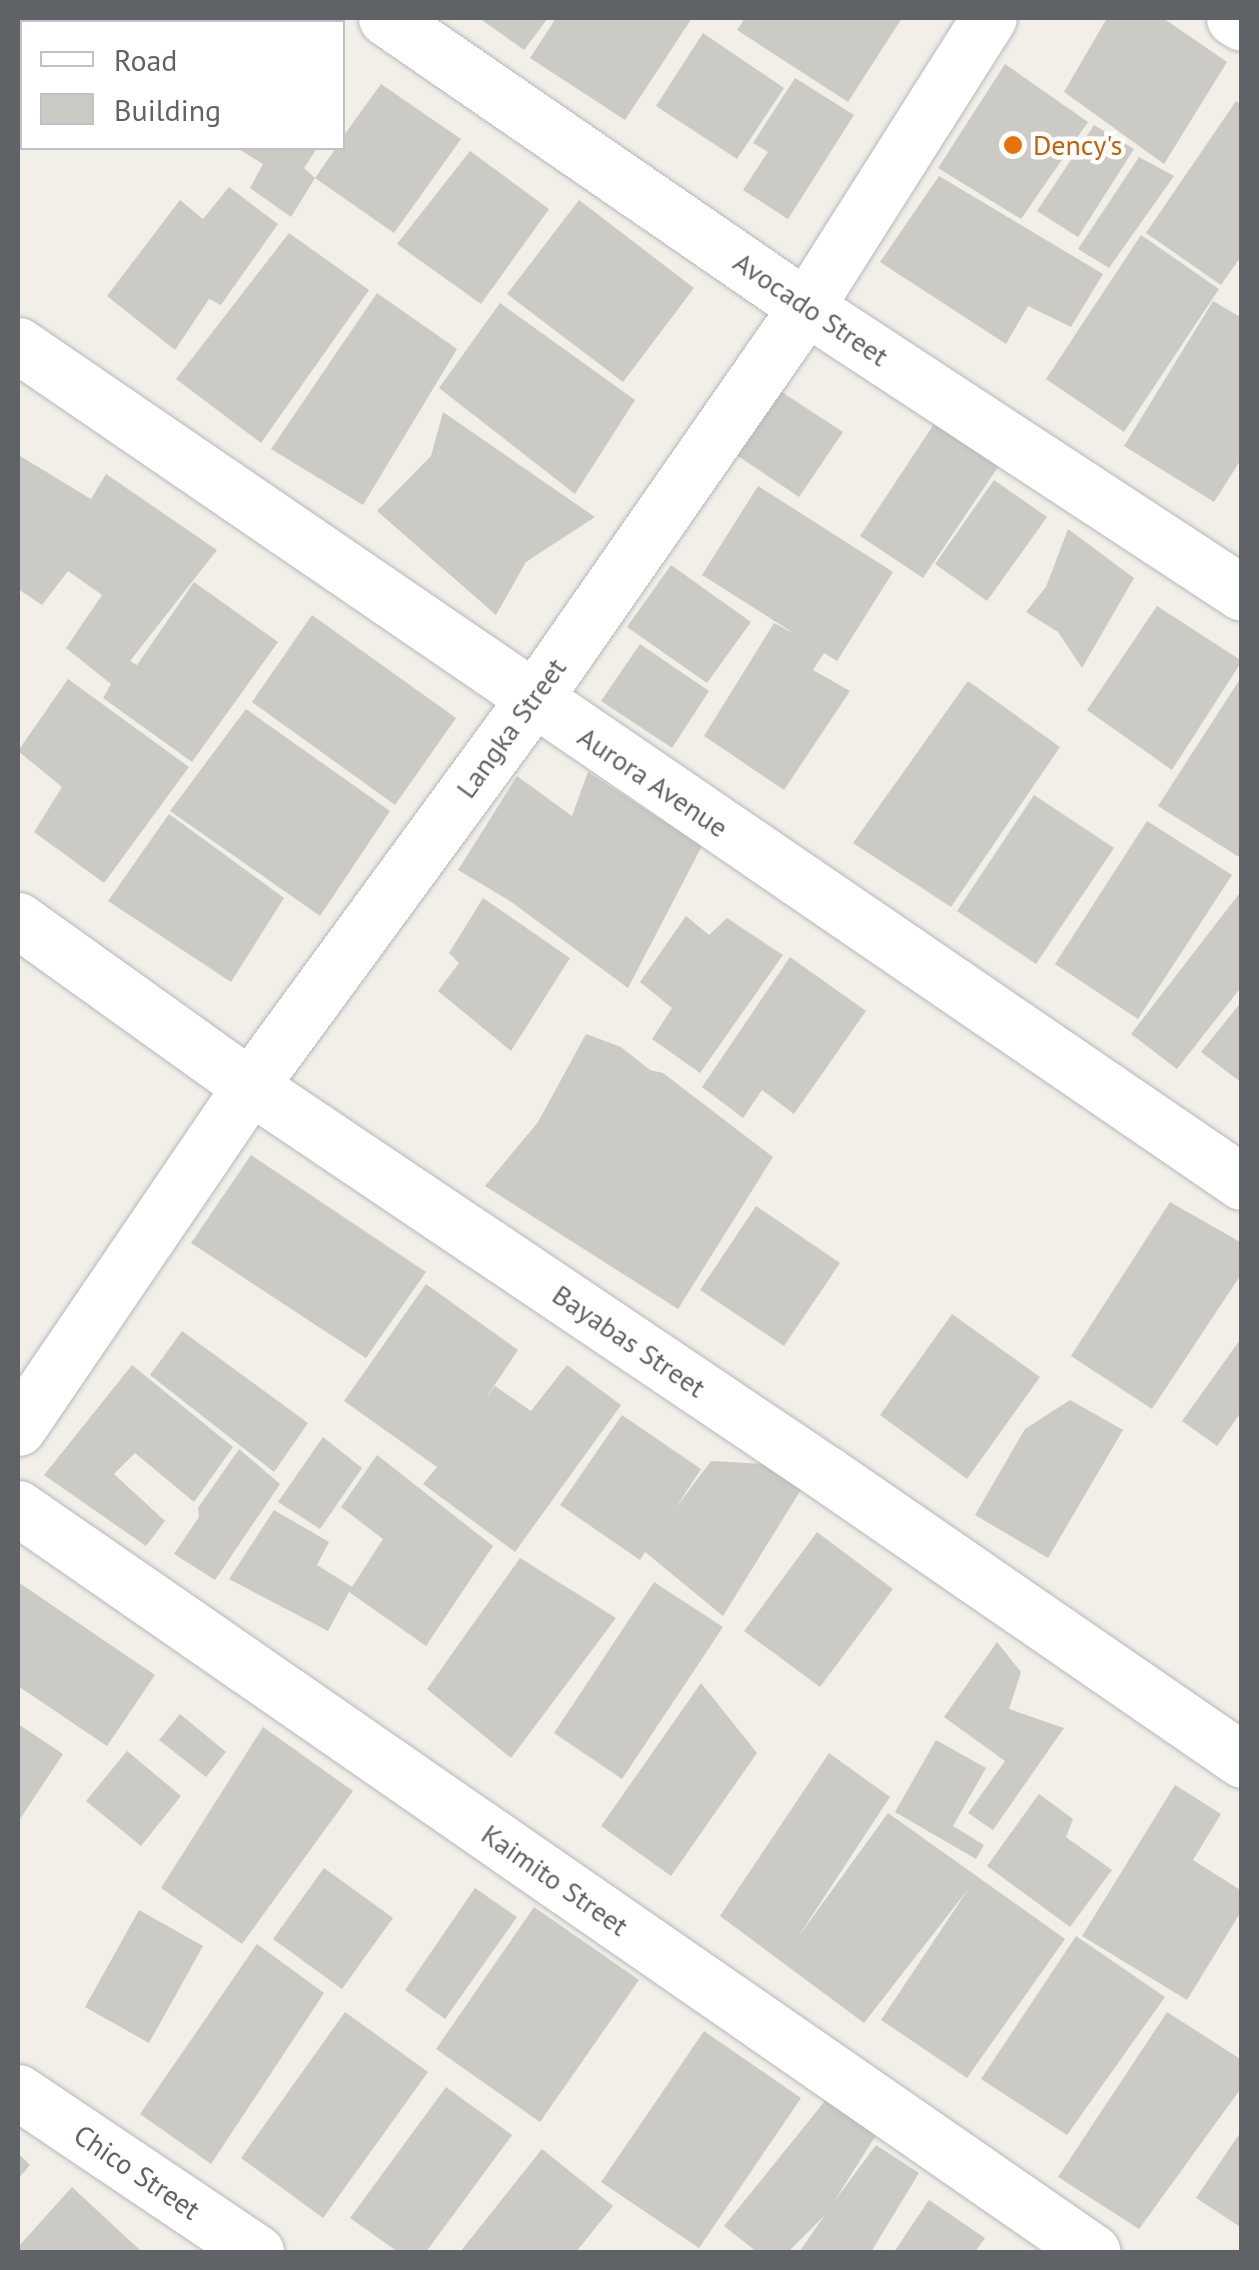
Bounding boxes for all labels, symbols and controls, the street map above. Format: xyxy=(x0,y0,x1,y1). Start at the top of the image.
legend xyxy=(20,20,345,150)
text: Road xyxy=(114,40,178,79)
text: Building xyxy=(114,90,221,129)
place label: Dency's xyxy=(1033,128,1122,162)
marker: Dency's xyxy=(1002,134,1024,156)
street label: Avocado Street xyxy=(727,245,895,373)
street label: Langka Street xyxy=(449,652,573,804)
street label: Aurora Avenue xyxy=(571,719,735,845)
street label: Bayabas Street xyxy=(546,1278,712,1404)
street label: Kaimito Street xyxy=(475,1817,635,1943)
street label: Chico Street xyxy=(68,2118,206,2226)

